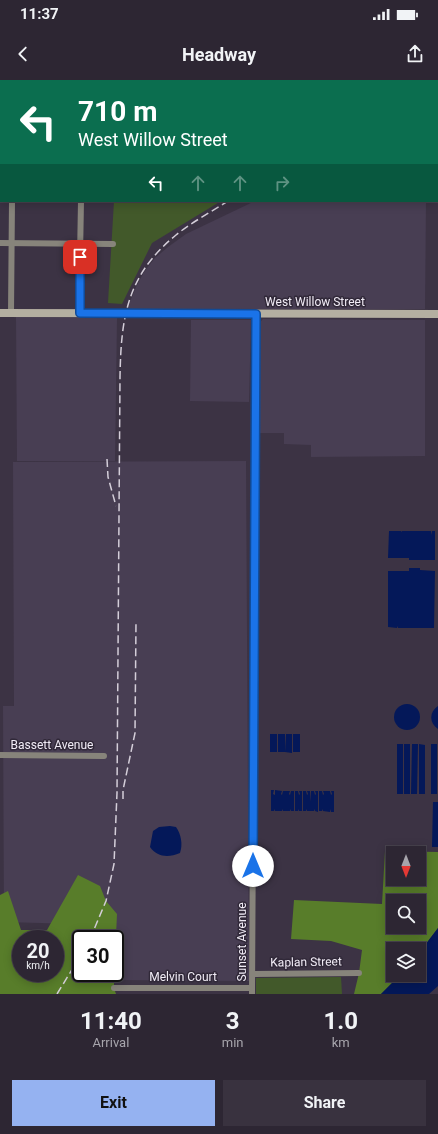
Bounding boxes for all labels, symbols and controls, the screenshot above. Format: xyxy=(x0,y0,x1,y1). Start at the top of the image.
text: 11:37 xyxy=(20,5,59,23)
icon: back xyxy=(12,43,34,65)
icon: share xyxy=(404,43,426,65)
text: Headway xyxy=(182,44,256,65)
text: 710 m xyxy=(78,95,157,128)
icon: left xyxy=(12,96,64,148)
text: West Willow Street xyxy=(78,129,228,150)
icon: left xyxy=(145,172,167,194)
icon: ahead xyxy=(187,172,209,194)
icon: ahead xyxy=(229,172,251,194)
icon: right xyxy=(271,172,293,194)
pin xyxy=(63,240,97,274)
icon: arrive xyxy=(69,246,91,268)
street label: West Willow Street xyxy=(265,295,365,309)
street label: Bassett Avenue xyxy=(11,738,93,752)
position arrow xyxy=(232,845,274,887)
north arrow xyxy=(386,846,426,886)
map controls xyxy=(386,846,426,982)
button: search xyxy=(386,894,426,934)
street label: Sunset Avenue xyxy=(235,902,249,982)
speed limit sign: 30 xyxy=(72,930,124,982)
text: 20 xyxy=(27,939,49,963)
button: layers xyxy=(386,942,426,982)
street label: Kaplan Street xyxy=(270,954,342,970)
text: km/h xyxy=(26,960,50,971)
street label: Melvin Court xyxy=(149,970,217,984)
text: 11:40 xyxy=(80,1007,142,1035)
text: 3 xyxy=(226,1007,240,1035)
text: 1.0 xyxy=(324,1007,358,1035)
text: Arrival xyxy=(92,1035,129,1050)
text: min xyxy=(222,1035,244,1050)
text: km xyxy=(332,1035,350,1050)
button: Exit xyxy=(12,1080,215,1126)
button: Share xyxy=(223,1080,426,1126)

